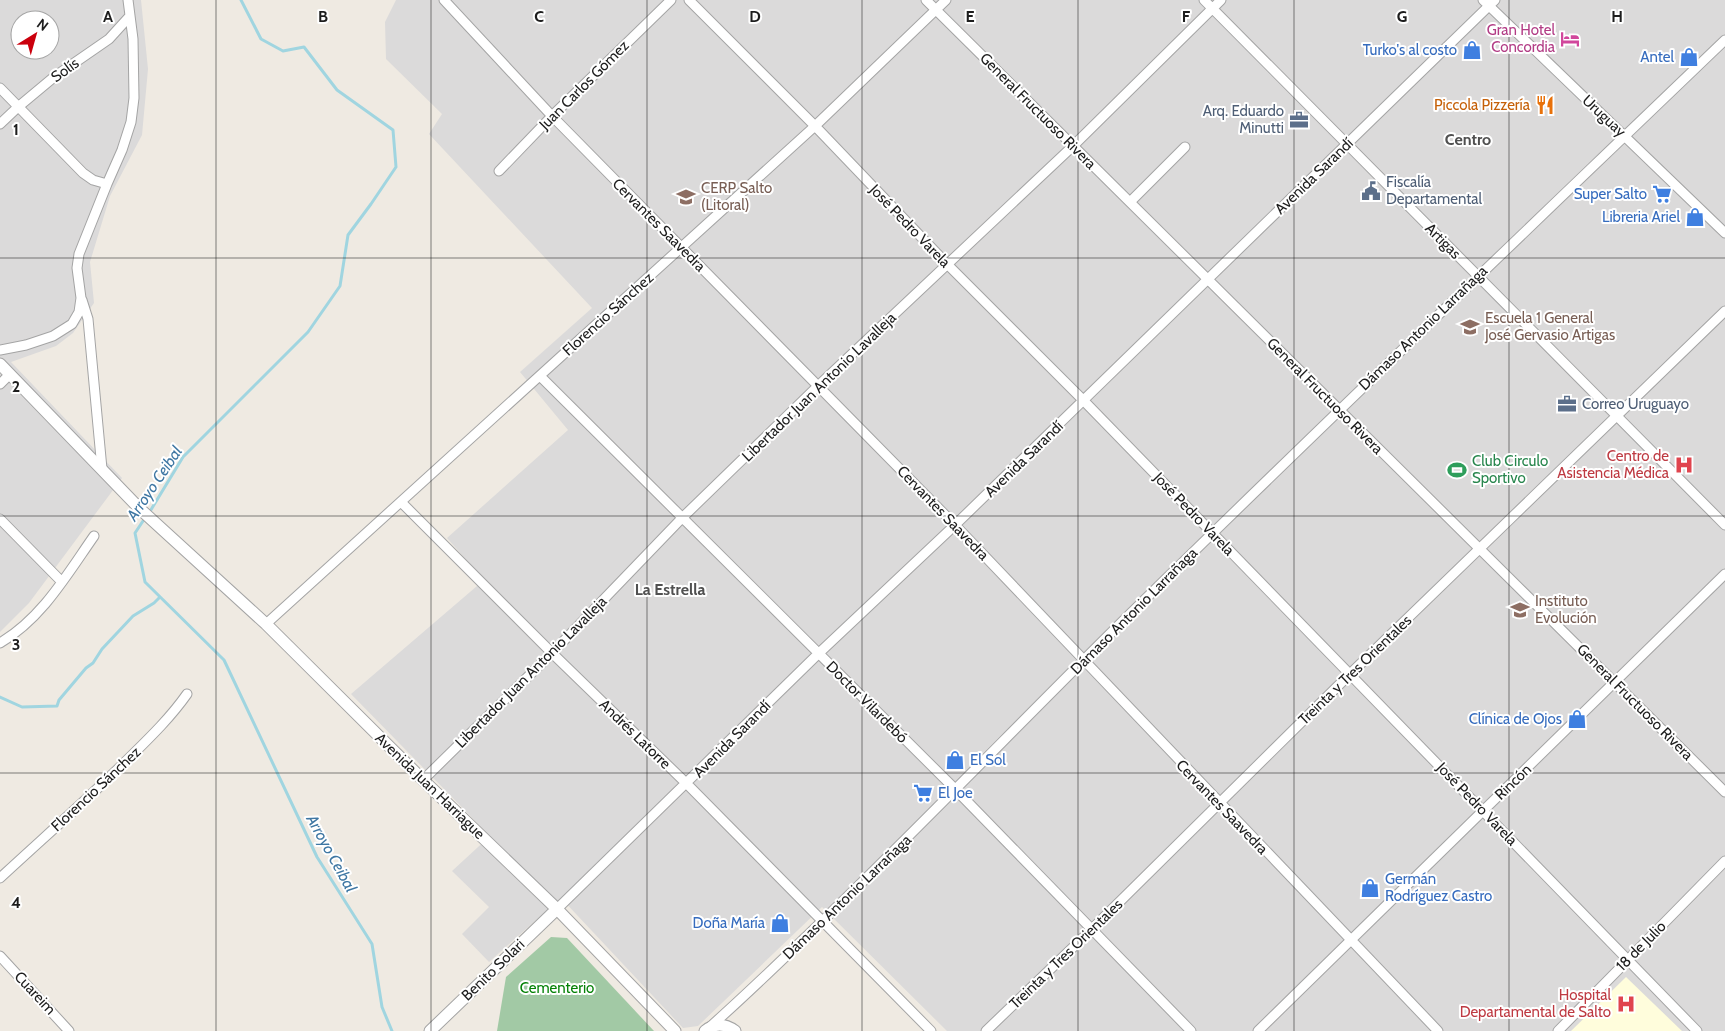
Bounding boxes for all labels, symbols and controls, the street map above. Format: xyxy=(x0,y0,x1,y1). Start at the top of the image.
text: A xyxy=(103,7,113,26)
text: B xyxy=(318,7,328,26)
text: C xyxy=(534,7,544,26)
text: D xyxy=(749,7,761,26)
text: E xyxy=(965,7,975,26)
text: F xyxy=(1182,7,1191,26)
text: G xyxy=(1397,7,1407,26)
text: H xyxy=(1611,7,1623,26)
north arrow xyxy=(10,10,60,60)
text: N xyxy=(33,14,52,35)
place label: Gran Hotel Concordia xyxy=(1487,21,1556,56)
hotel icon: Gran Hotel Concordia xyxy=(1559,28,1581,50)
street label: Juan Carlos Gómez xyxy=(535,37,632,134)
shop icon: Turko's al costo xyxy=(1461,39,1483,61)
place label: Turko's al costo xyxy=(1363,41,1457,59)
shop icon: Antel xyxy=(1678,46,1700,68)
place label: Antel xyxy=(1640,48,1674,66)
street label: General Fructuoso Rivera xyxy=(976,49,1100,173)
street label: Solís xyxy=(48,54,82,86)
street label: Uruguay xyxy=(1578,91,1630,141)
restaurant icon: Piccola Pizzería xyxy=(1534,94,1556,116)
place label: Piccola Pizzería xyxy=(1434,96,1531,114)
place label: Arq. Eduardo Minutti xyxy=(1203,102,1284,137)
office icon: Arq. Eduardo Minutti xyxy=(1288,109,1310,131)
text: 1 xyxy=(13,120,19,139)
district label: Centro xyxy=(1445,130,1491,149)
street label: Avenida Sarandí xyxy=(1271,134,1357,218)
place label: Fiscalía Departamental xyxy=(1386,173,1482,208)
street label: Cervantes Saavedra xyxy=(609,175,710,276)
place label: CERP Salto (Litoral) xyxy=(701,179,772,214)
street label: José Pedro Varela xyxy=(865,180,955,272)
public building icon: Fiscalía Departamental xyxy=(1360,180,1382,202)
supermarket icon: Super Salto xyxy=(1651,183,1673,205)
place label: Super Salto xyxy=(1574,185,1647,203)
school or university icon: CERP Salto (Litoral) xyxy=(675,186,697,208)
shop icon: Libreria Ariel xyxy=(1684,206,1706,228)
place label: Libreria Ariel xyxy=(1602,208,1680,226)
street label: Artigas xyxy=(1421,219,1465,263)
street label: Dámaso Antonio Larrañaga xyxy=(1355,261,1492,394)
street label: Florencio Sánchez xyxy=(559,269,657,359)
street label: Libertador Juan Antonio Lavalleja xyxy=(738,308,900,465)
place label: Escuela 1 General José Gervasio Artigas xyxy=(1484,309,1615,344)
school or university icon: Escuela 1 General José Gervasio Artigas xyxy=(1459,316,1481,338)
street label: General Fructuoso Rivera xyxy=(1263,334,1387,458)
text: 2 xyxy=(12,377,20,396)
office icon: Correo Uruguayo xyxy=(1556,393,1578,415)
place label: Correo Uruguayo xyxy=(1582,395,1689,413)
street label: Avenida Sarandí xyxy=(981,417,1067,501)
water label: Arroyo Ceibal xyxy=(122,442,186,525)
place label: Centro de Asistencia Médica xyxy=(1557,447,1670,482)
place label: Club Circulo Sportivo xyxy=(1472,452,1548,487)
hospital icon: Centro de Asistencia Médica xyxy=(1673,454,1695,476)
sports icon: Club Circulo Sportivo xyxy=(1446,459,1468,481)
street label: Cervantes Saavedra xyxy=(893,462,993,565)
street label: José Pedro Varela xyxy=(1149,468,1239,560)
street label: Dámaso Antonio Larrañaga xyxy=(1067,543,1202,678)
district label: La Estrella xyxy=(635,580,705,599)
street label: Libertador Juan Antonio Lavalleja xyxy=(452,592,611,751)
place label: Instituto Evolución xyxy=(1535,592,1597,627)
school or university icon: Instituto Evolución xyxy=(1509,599,1531,621)
street label: Treinta y Tres Orientales xyxy=(1295,611,1415,729)
text: 3 xyxy=(12,635,20,654)
street label: General Fructuoso Rivera xyxy=(1573,640,1697,764)
street label: Doctor Vilardebó xyxy=(822,657,912,747)
street label: Andrés Latorre xyxy=(595,695,675,773)
street label: Avenida Sarandí xyxy=(690,697,774,781)
shop icon: Clínica de Ojos xyxy=(1566,708,1588,730)
place label: Clínica de Ojos xyxy=(1469,710,1562,728)
street label: Avenida Juan Harriague xyxy=(372,729,489,843)
street label: Florencio Sánchez xyxy=(48,743,144,835)
shop icon: El Sol xyxy=(944,749,966,771)
place label: El Sol xyxy=(970,751,1006,769)
street label: Cervantes Saavedra xyxy=(1172,756,1272,859)
street label: José Pedro Varela xyxy=(1432,758,1522,850)
street label: Rincón xyxy=(1491,760,1535,804)
supermarket icon: El Joe xyxy=(912,782,934,804)
place label: El Joe xyxy=(938,784,973,802)
water label: Arroyo Ceibal xyxy=(302,810,361,896)
street label: Dámaso Antonio Larrañaga xyxy=(779,830,916,963)
place label: Germán Rodríguez Castro xyxy=(1385,870,1492,905)
shop icon: Germán Rodríguez Castro xyxy=(1359,877,1381,899)
text: 4 xyxy=(11,893,21,912)
street label: Treinta y Tres Orientales xyxy=(1006,895,1126,1013)
shop icon: Doña María xyxy=(769,912,791,934)
place label: Doña María xyxy=(693,914,766,932)
street label: 18 de Julio xyxy=(1612,917,1670,975)
street label: Benito Solari xyxy=(458,936,528,1004)
street label: Cuareim xyxy=(10,968,60,1018)
park label: Cementerio xyxy=(520,979,594,997)
place label: Hospital Departamental de Salto xyxy=(1460,986,1611,1021)
hospital icon: Hospital Departamental de Salto xyxy=(1615,993,1637,1015)

